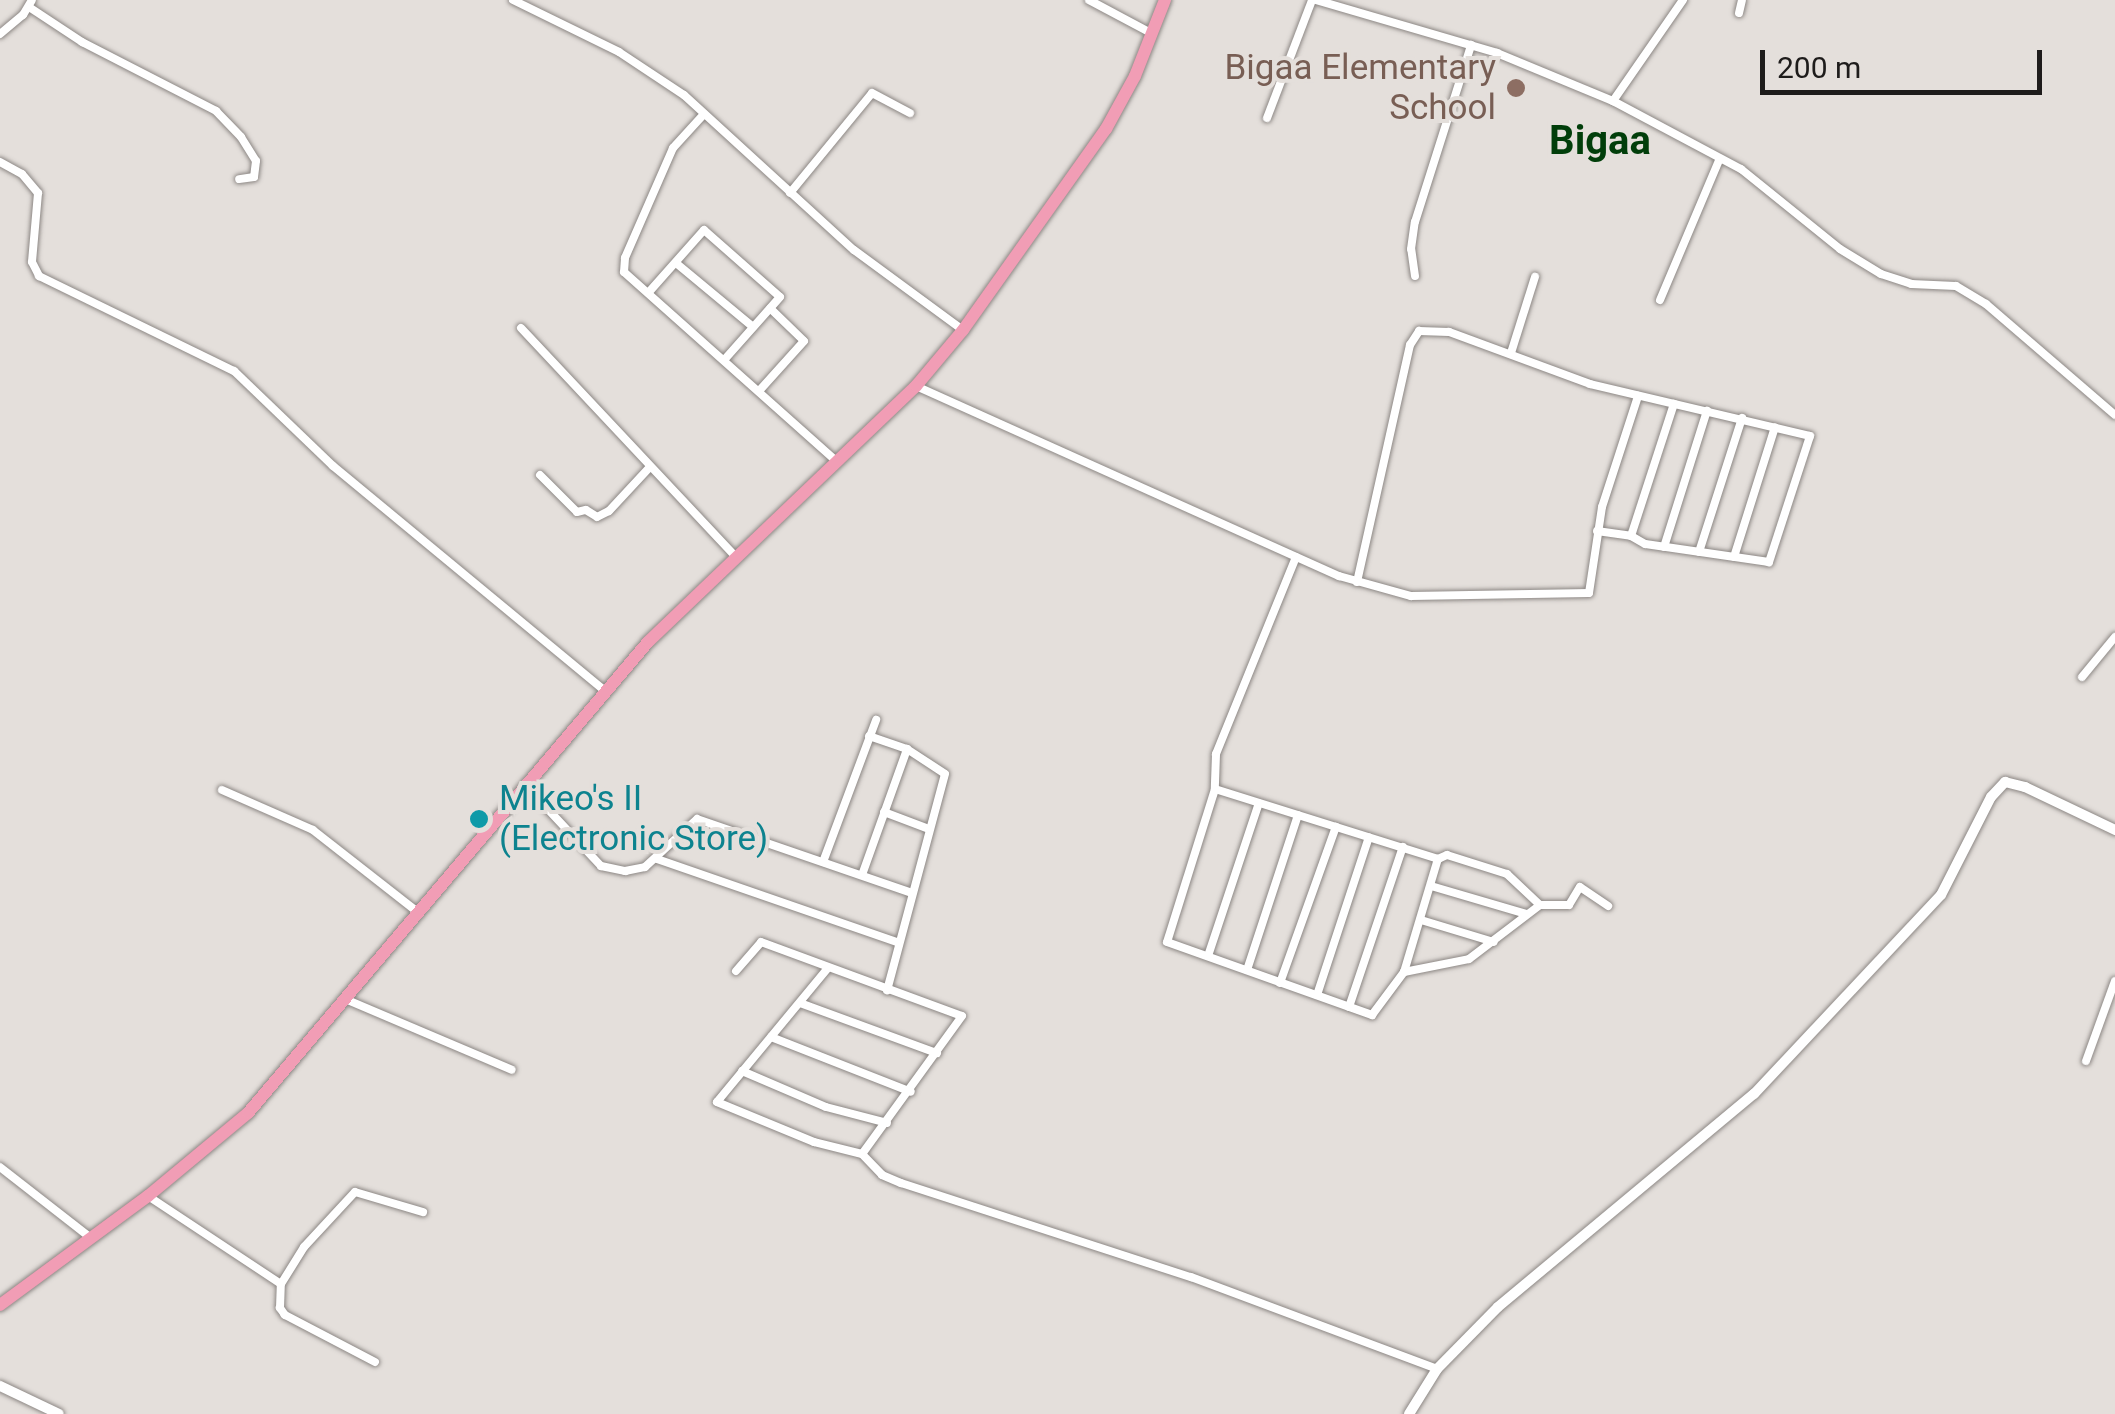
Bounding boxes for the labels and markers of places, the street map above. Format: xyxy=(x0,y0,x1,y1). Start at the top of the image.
place label: Bigaa Elementary School xyxy=(1225,47,1496,129)
marker: Bigaa Elementary School xyxy=(1505,77,1527,99)
place label: Mikeo's II (Electronic Store) xyxy=(499,778,768,860)
marker: Mikeo's II (Electronic Store) xyxy=(468,808,490,830)

